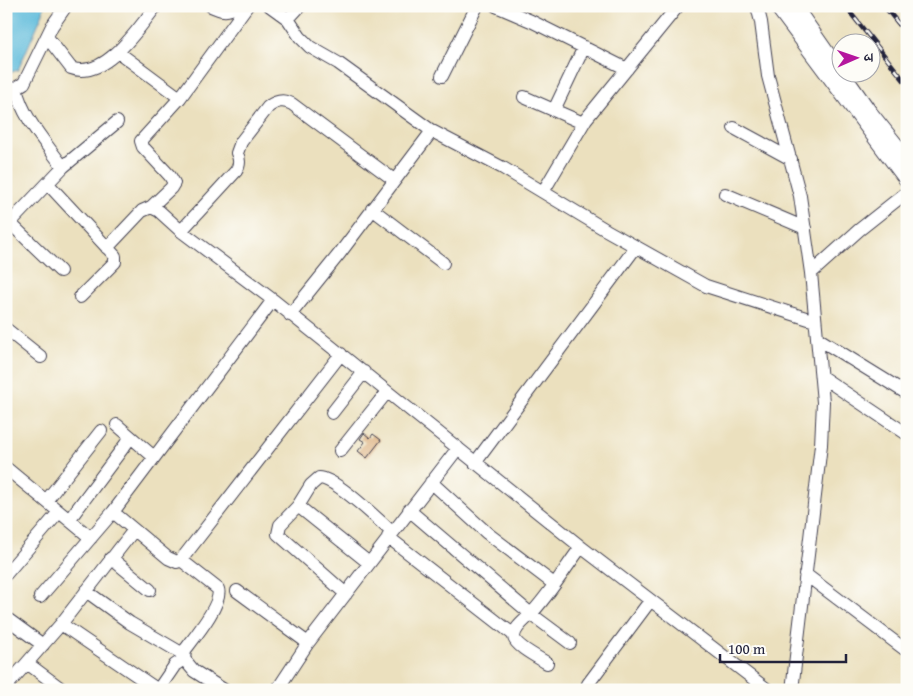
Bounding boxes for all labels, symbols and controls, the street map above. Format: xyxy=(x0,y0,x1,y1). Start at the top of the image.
north arrow xyxy=(830,32,880,82)
text: उ xyxy=(859,53,879,62)
scale bar xyxy=(720,631,847,663)
text: 100 m xyxy=(728,638,766,659)

